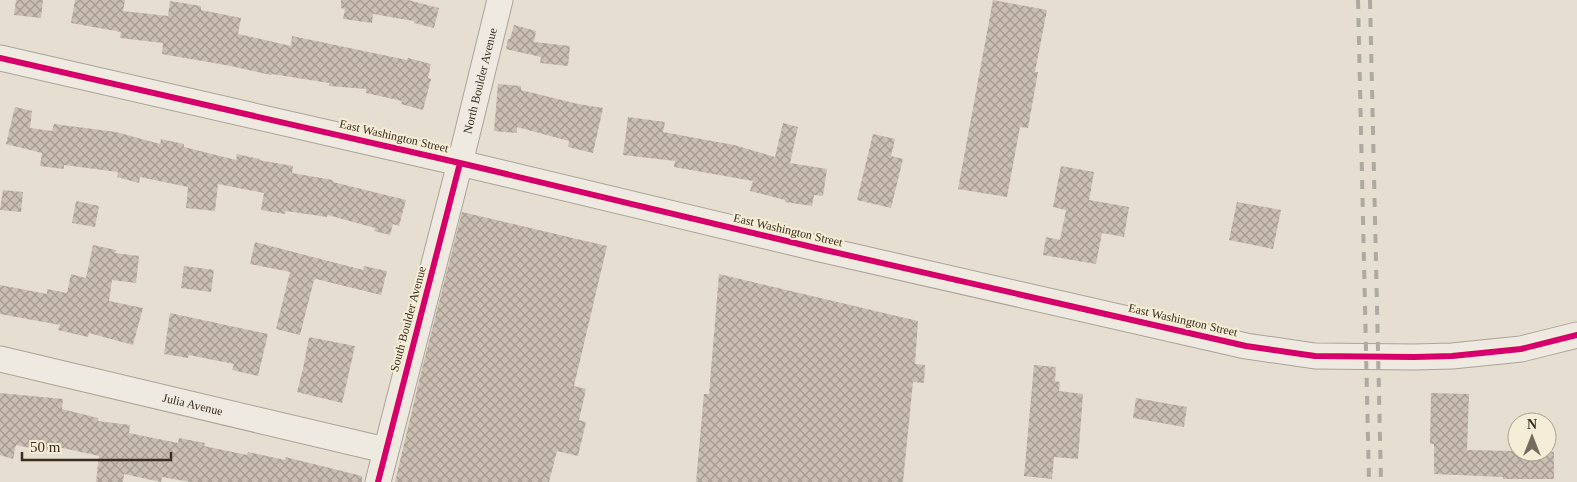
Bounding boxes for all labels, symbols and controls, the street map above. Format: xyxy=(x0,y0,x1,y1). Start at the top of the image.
street label: North Boulder Avenue xyxy=(460,26,500,135)
street label: East Washington Street xyxy=(338,117,451,156)
street label: East Washington Street xyxy=(732,211,845,250)
street label: South Boulder Avenue xyxy=(387,265,429,373)
street label: East Washington Street xyxy=(1127,301,1240,340)
street label: Julia Avenue xyxy=(161,391,224,418)
north arrow xyxy=(1507,412,1557,462)
text: N xyxy=(1527,417,1537,432)
scale bar xyxy=(22,430,171,462)
text: 50 m xyxy=(30,439,61,455)

